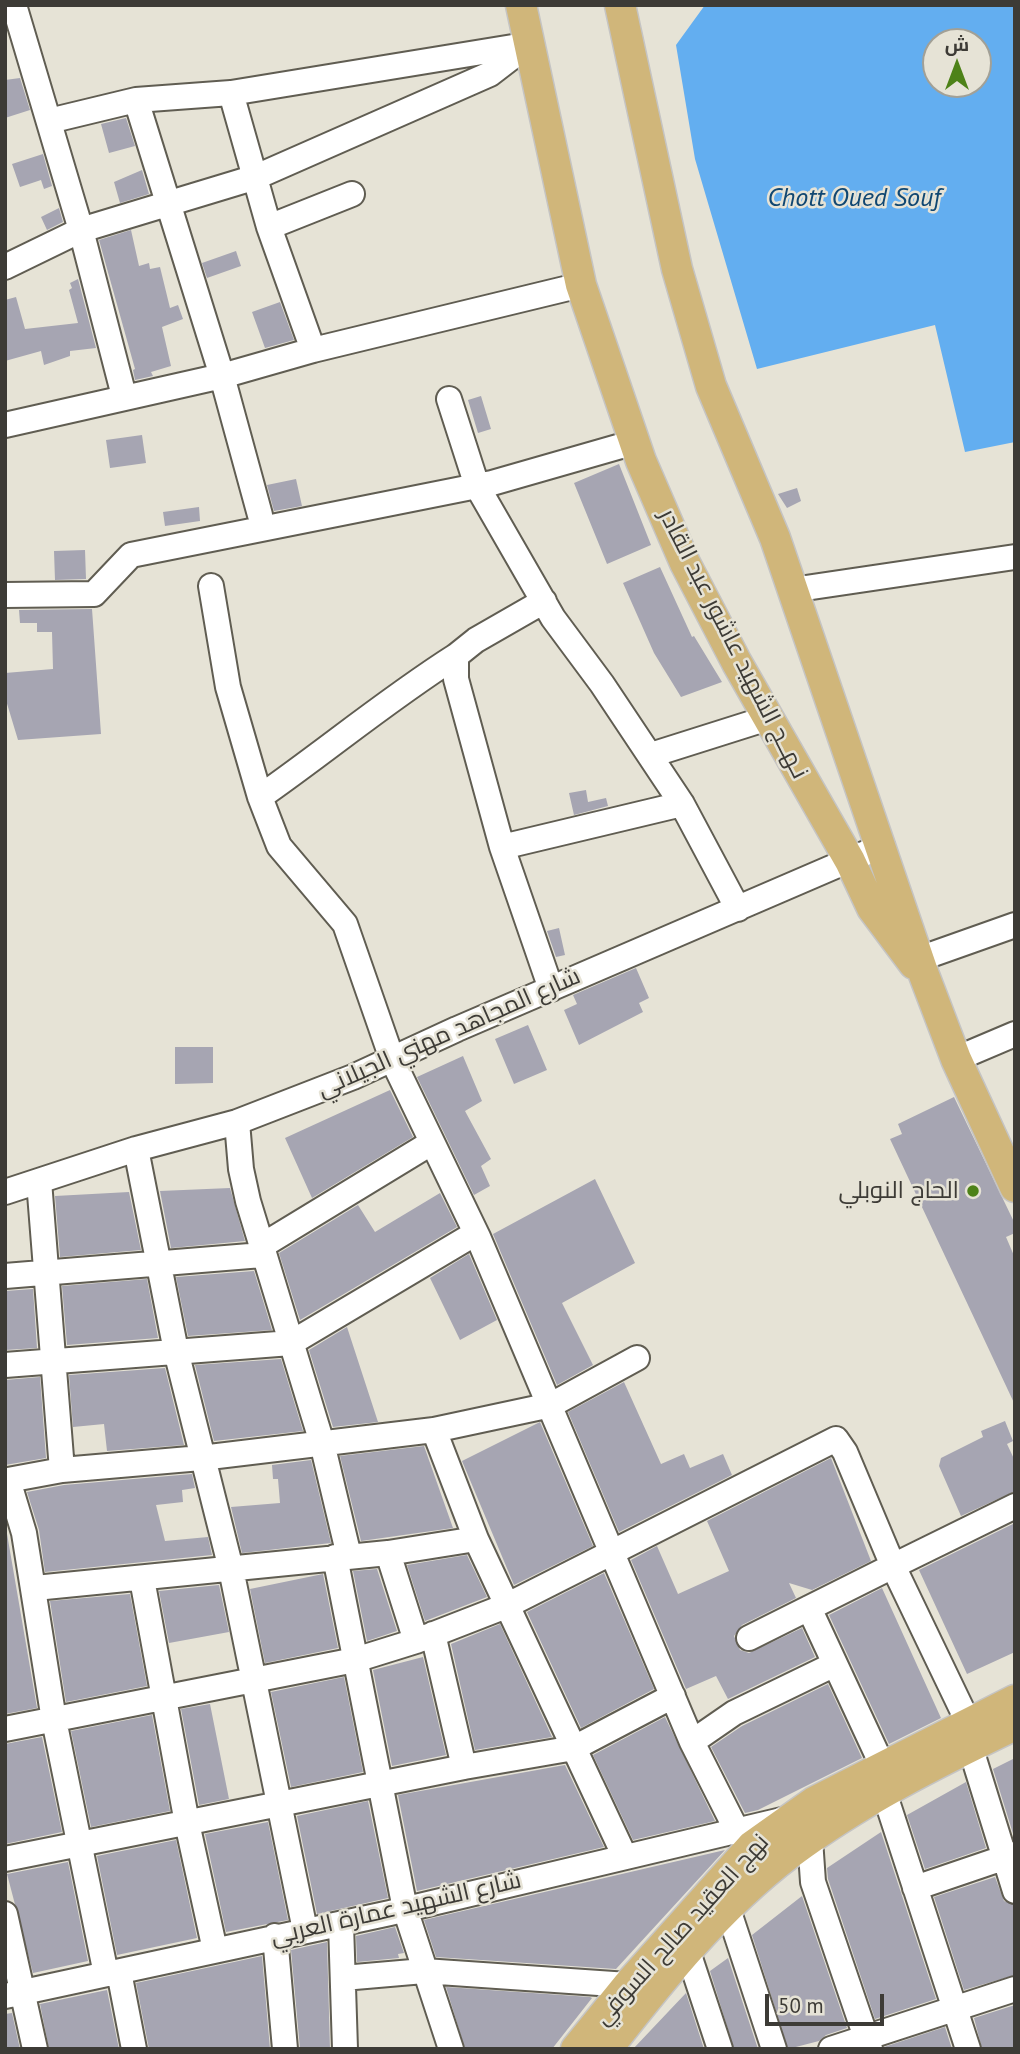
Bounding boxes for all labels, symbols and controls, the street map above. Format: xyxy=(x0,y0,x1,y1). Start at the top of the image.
north arrow xyxy=(922,28,992,98)
text: ش xyxy=(945,32,969,56)
water label: Chott Oued Souf xyxy=(767,183,941,215)
street label: نـهــج الشهيد عاشور عبد القادر xyxy=(652,504,814,784)
street label: شارع المجاهد مهني الجيلاني xyxy=(313,962,585,1104)
place label: الحاج النوبلي xyxy=(838,1177,959,1205)
marker: الحاج النوبلي xyxy=(965,1183,981,1199)
street label: نهج العقيد صالح السوفي xyxy=(589,1829,775,2031)
street label: شارع الشهيد عمارة العربي xyxy=(268,1866,524,1952)
scale bar xyxy=(768,1980,887,2024)
text: 50 m xyxy=(778,1992,824,2019)

